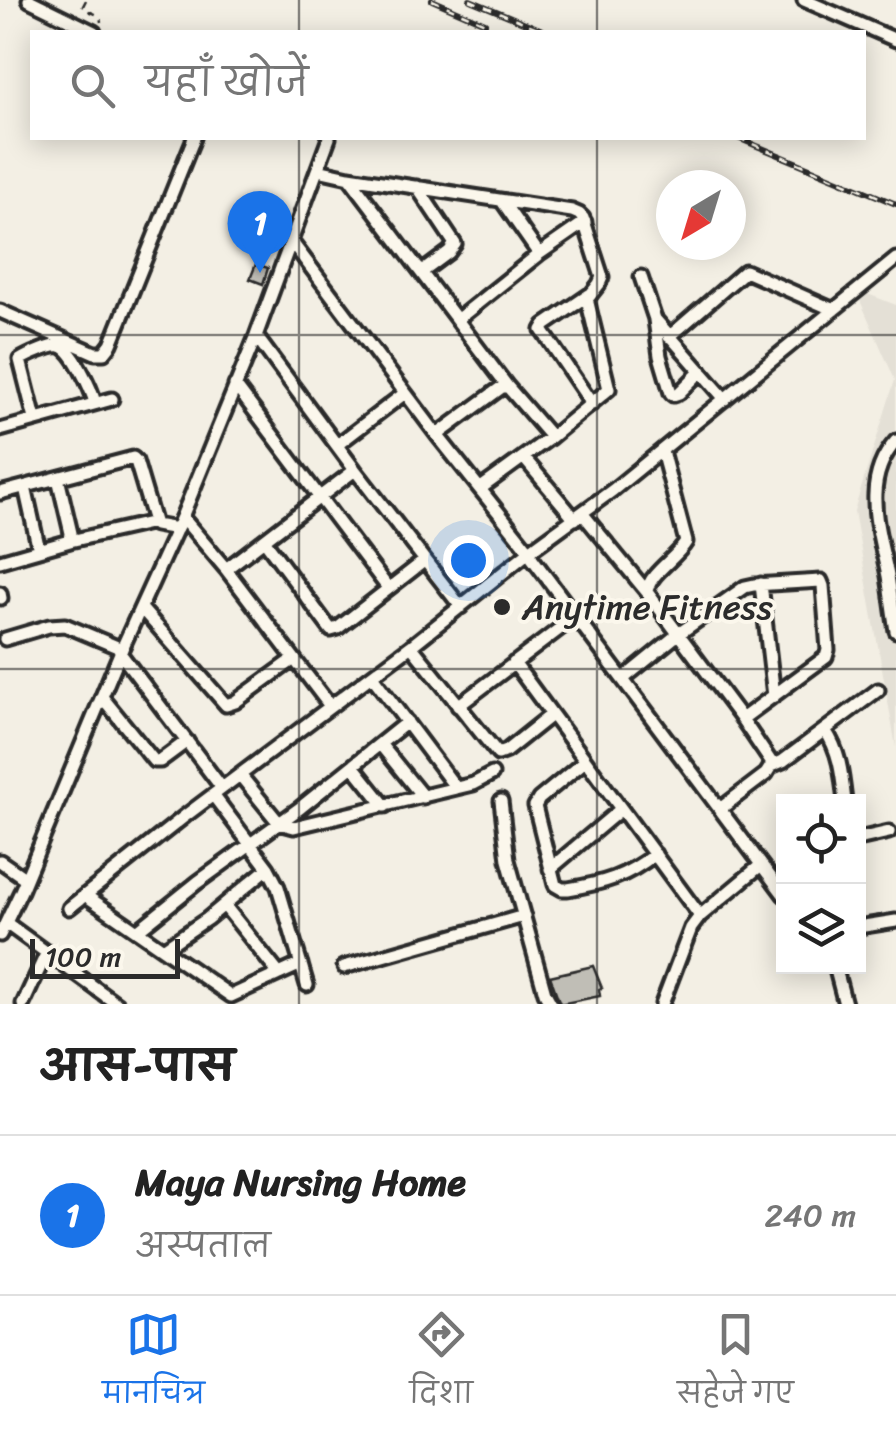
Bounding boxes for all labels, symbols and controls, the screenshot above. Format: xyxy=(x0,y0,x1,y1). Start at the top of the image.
search box xyxy=(30,30,866,140)
text: यहाँ खोजें xyxy=(145,49,308,116)
icon: search xyxy=(65,58,120,113)
north arrow xyxy=(656,170,746,260)
pin: 1 xyxy=(228,190,292,273)
your location xyxy=(443,535,494,586)
place label: Anytime Fitness xyxy=(521,576,773,638)
marker: Anytime Fitness xyxy=(491,596,513,618)
map controls xyxy=(776,794,866,974)
button: locate xyxy=(776,794,866,884)
button: layers xyxy=(776,884,866,974)
text: 100 m xyxy=(45,932,121,981)
scale bar xyxy=(30,934,180,978)
text: आस-पास xyxy=(40,1029,235,1103)
text: Maya Nursing Home xyxy=(135,1149,466,1216)
text: 1 xyxy=(66,1187,79,1244)
text: 240 m xyxy=(764,1187,856,1244)
text: अस्पताल xyxy=(135,1218,271,1275)
tab: मानचित्र xyxy=(102,1307,205,1424)
tab: दिशा xyxy=(409,1307,473,1424)
tab: सहेजे गए xyxy=(677,1307,794,1424)

